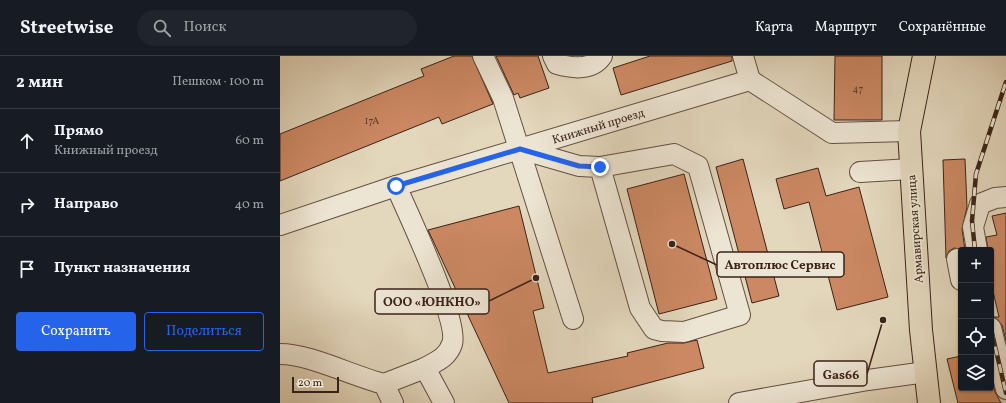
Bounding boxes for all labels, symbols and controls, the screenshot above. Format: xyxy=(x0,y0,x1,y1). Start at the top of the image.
search box xyxy=(137,10,417,46)
text: Streetwise xyxy=(20,15,113,41)
icon: search xyxy=(151,17,173,39)
text: Поиск xyxy=(183,17,226,38)
text: Карта xyxy=(755,18,793,37)
text: Маршрут xyxy=(815,18,877,37)
text: Сохранённые xyxy=(899,18,986,37)
text: 2 мин xyxy=(16,71,63,94)
text: Пешком · 100 m xyxy=(172,73,264,91)
house number: 47 xyxy=(853,82,864,96)
street label: Книжный проезд xyxy=(550,105,647,149)
house number: 17А xyxy=(365,114,379,128)
text: Прямо xyxy=(54,121,103,142)
icon: ahead xyxy=(16,130,38,152)
text: 60 m xyxy=(236,132,264,150)
text: Книжный проезд xyxy=(54,142,158,160)
route end xyxy=(591,158,609,176)
street label: Армавирская улица xyxy=(904,174,928,284)
route start xyxy=(387,177,405,195)
icon: right xyxy=(16,194,38,216)
text: Направо xyxy=(54,194,118,215)
text: 40 m xyxy=(235,196,264,214)
map controls xyxy=(958,247,994,391)
button: + xyxy=(958,247,994,283)
callout: Автоплюс Сервис xyxy=(717,252,844,277)
text: Автоплюс Сервис xyxy=(724,257,836,275)
icon: arrive xyxy=(16,258,38,280)
text: Пункт назначения xyxy=(54,258,190,279)
button: − xyxy=(958,283,994,319)
callout: ООО «ЮНКНО» xyxy=(375,289,489,314)
text: ООО «ЮНКНО» xyxy=(383,294,481,312)
button: Сохранить xyxy=(16,312,136,351)
button: Поделиться xyxy=(144,312,264,351)
button: locate xyxy=(958,319,994,355)
button: layers xyxy=(958,355,994,391)
callout: Gas66 xyxy=(814,361,867,386)
text: Gas66 xyxy=(823,367,859,385)
scale bar xyxy=(292,375,339,394)
text: 20 m xyxy=(298,376,322,391)

